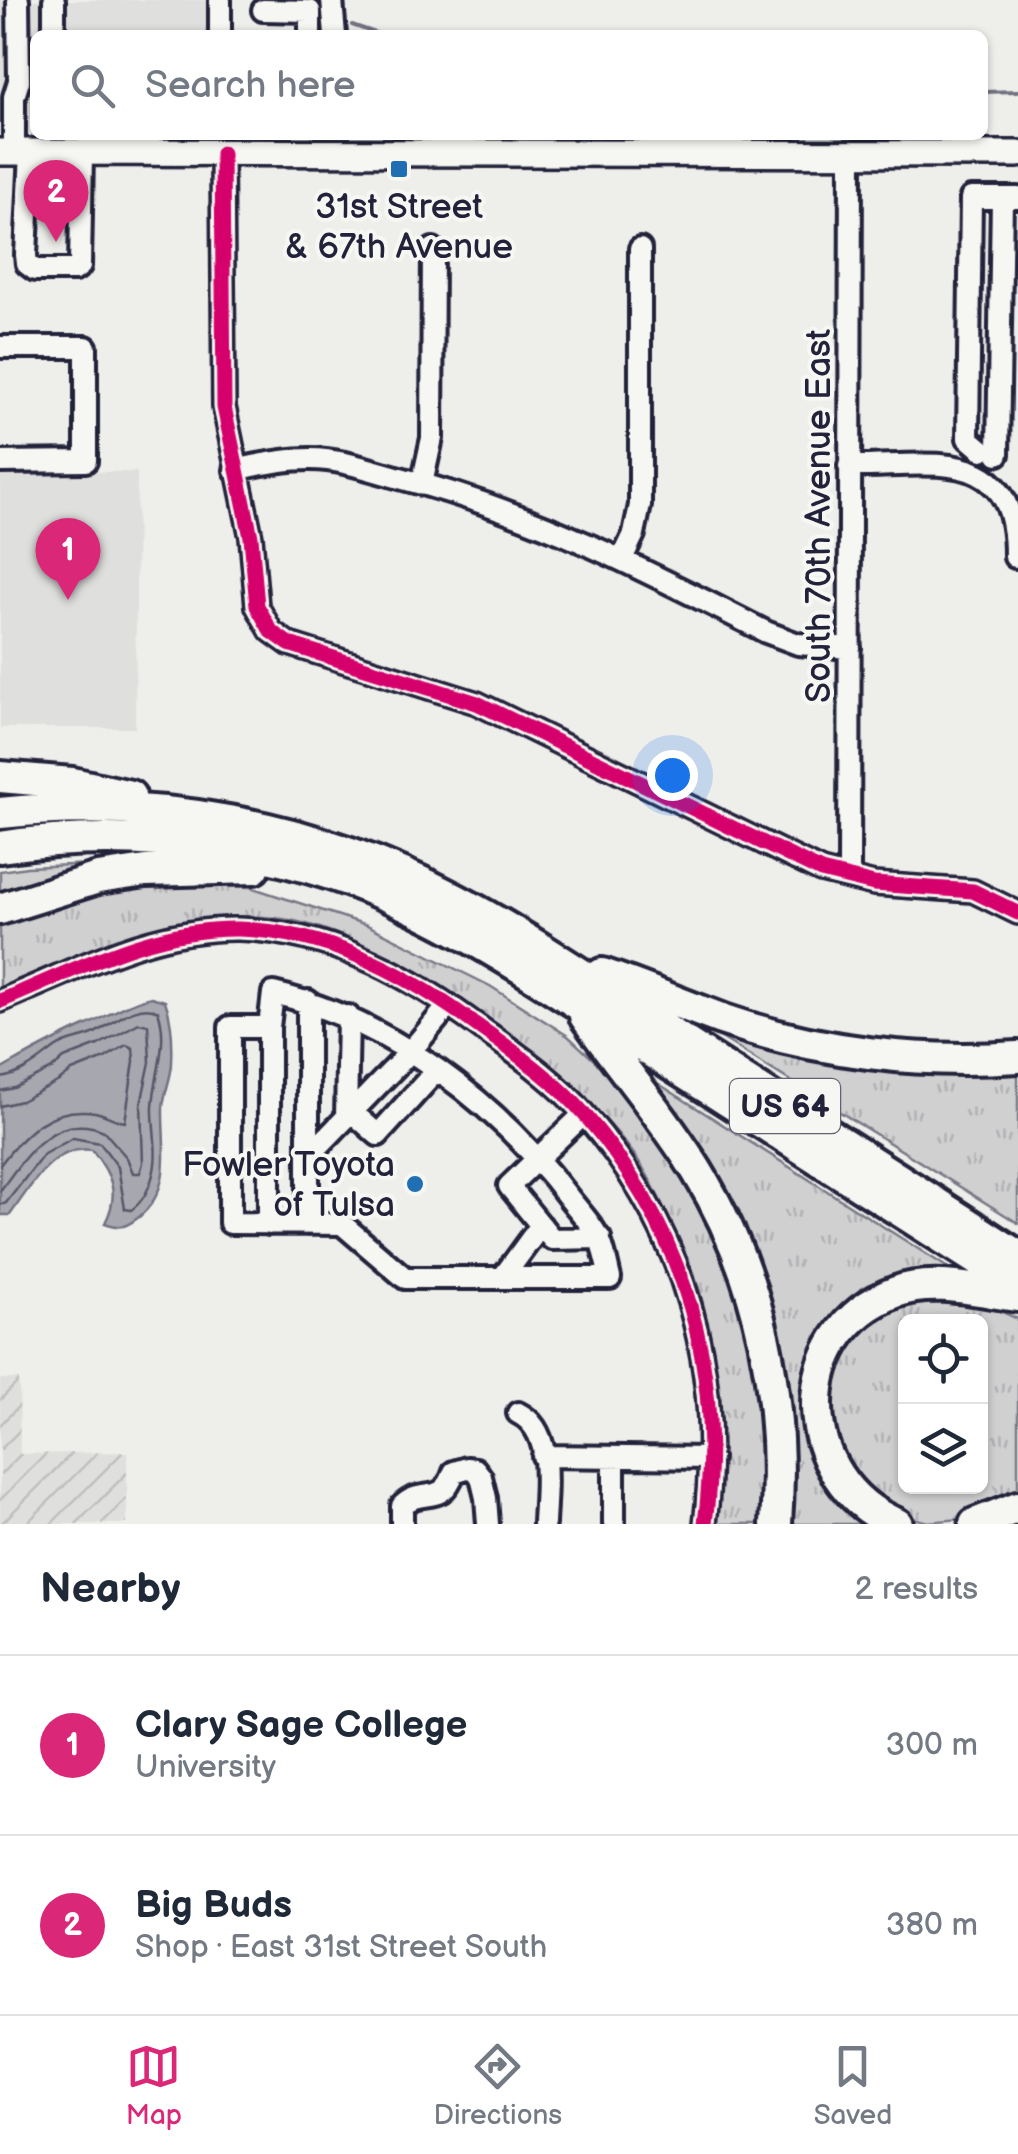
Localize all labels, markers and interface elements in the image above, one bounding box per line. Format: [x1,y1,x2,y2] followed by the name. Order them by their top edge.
[30,30,988,140] search box
[65,58,120,113] icon: search
[145,63,356,108] text: Search here
[388,158,410,180] marker: 31st Street & 67th Avenue
[23,160,88,242] pin: 2
[285,186,513,269] place label: 31st Street & 67th Avenue
[798,329,841,703] street label: South 70th Avenue East
[36,518,100,600] pin: 1
[647,750,698,801] your location
[730,1079,840,1133] road number: US 64
[182,1144,395,1227] place label: Fowler Toyota of Tulsa
[404,1173,426,1195] marker: Fowler Toyota of Tulsa
[898,1314,988,1494] map controls
[898,1314,988,1404] button: locate
[898,1404,988,1494] button: layers
[40,1564,180,1615] text: Nearby
[854,1570,978,1609] text: 2 results
[135,1703,467,1748] text: Clary Sage College
[66,1726,79,1765] text: 1
[886,1726,978,1765] text: 300 m
[135,1748,276,1787] text: University
[135,1883,292,1928] text: Big Buds
[63,1906,82,1945] text: 2
[886,1906,978,1945] text: 380 m
[135,1928,547,1967] text: Shop · East 31st Street South
[126,2039,182,2132] tab: Map
[433,2039,562,2132] tab: Directions
[814,2039,892,2132] tab: Saved

